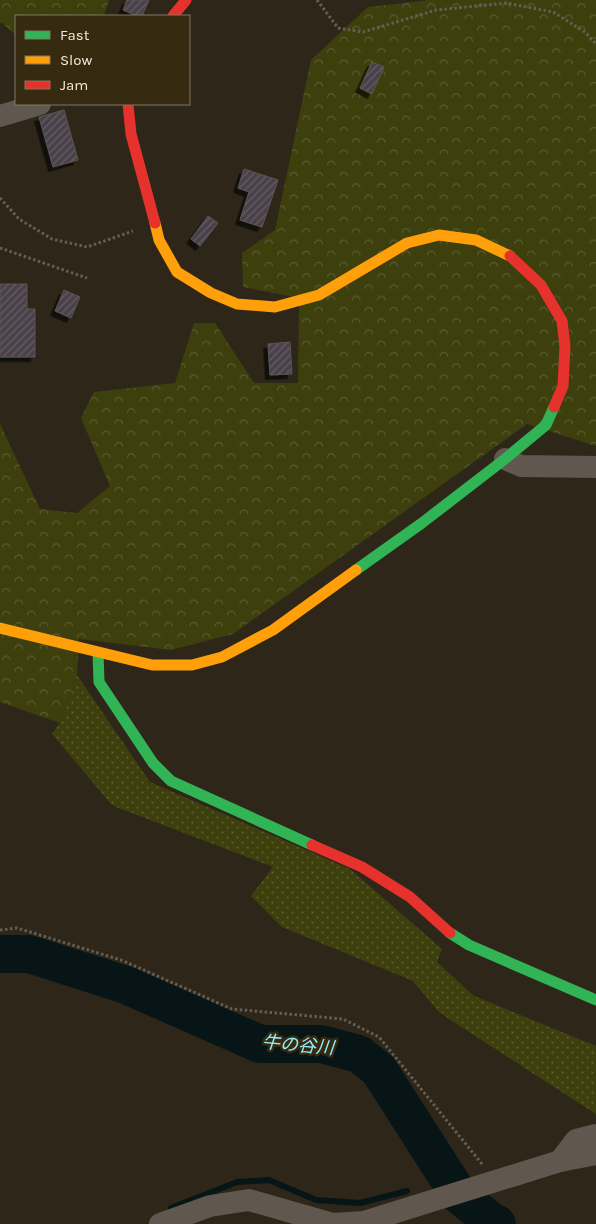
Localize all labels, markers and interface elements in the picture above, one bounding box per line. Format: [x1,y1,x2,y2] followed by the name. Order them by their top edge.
[15,15,190,105] legend
[60,26,90,44] text: Fast
[60,51,92,69] text: Slow
[60,76,88,94] text: Jam
[261,1031,337,1059] water label: 牛の谷川

